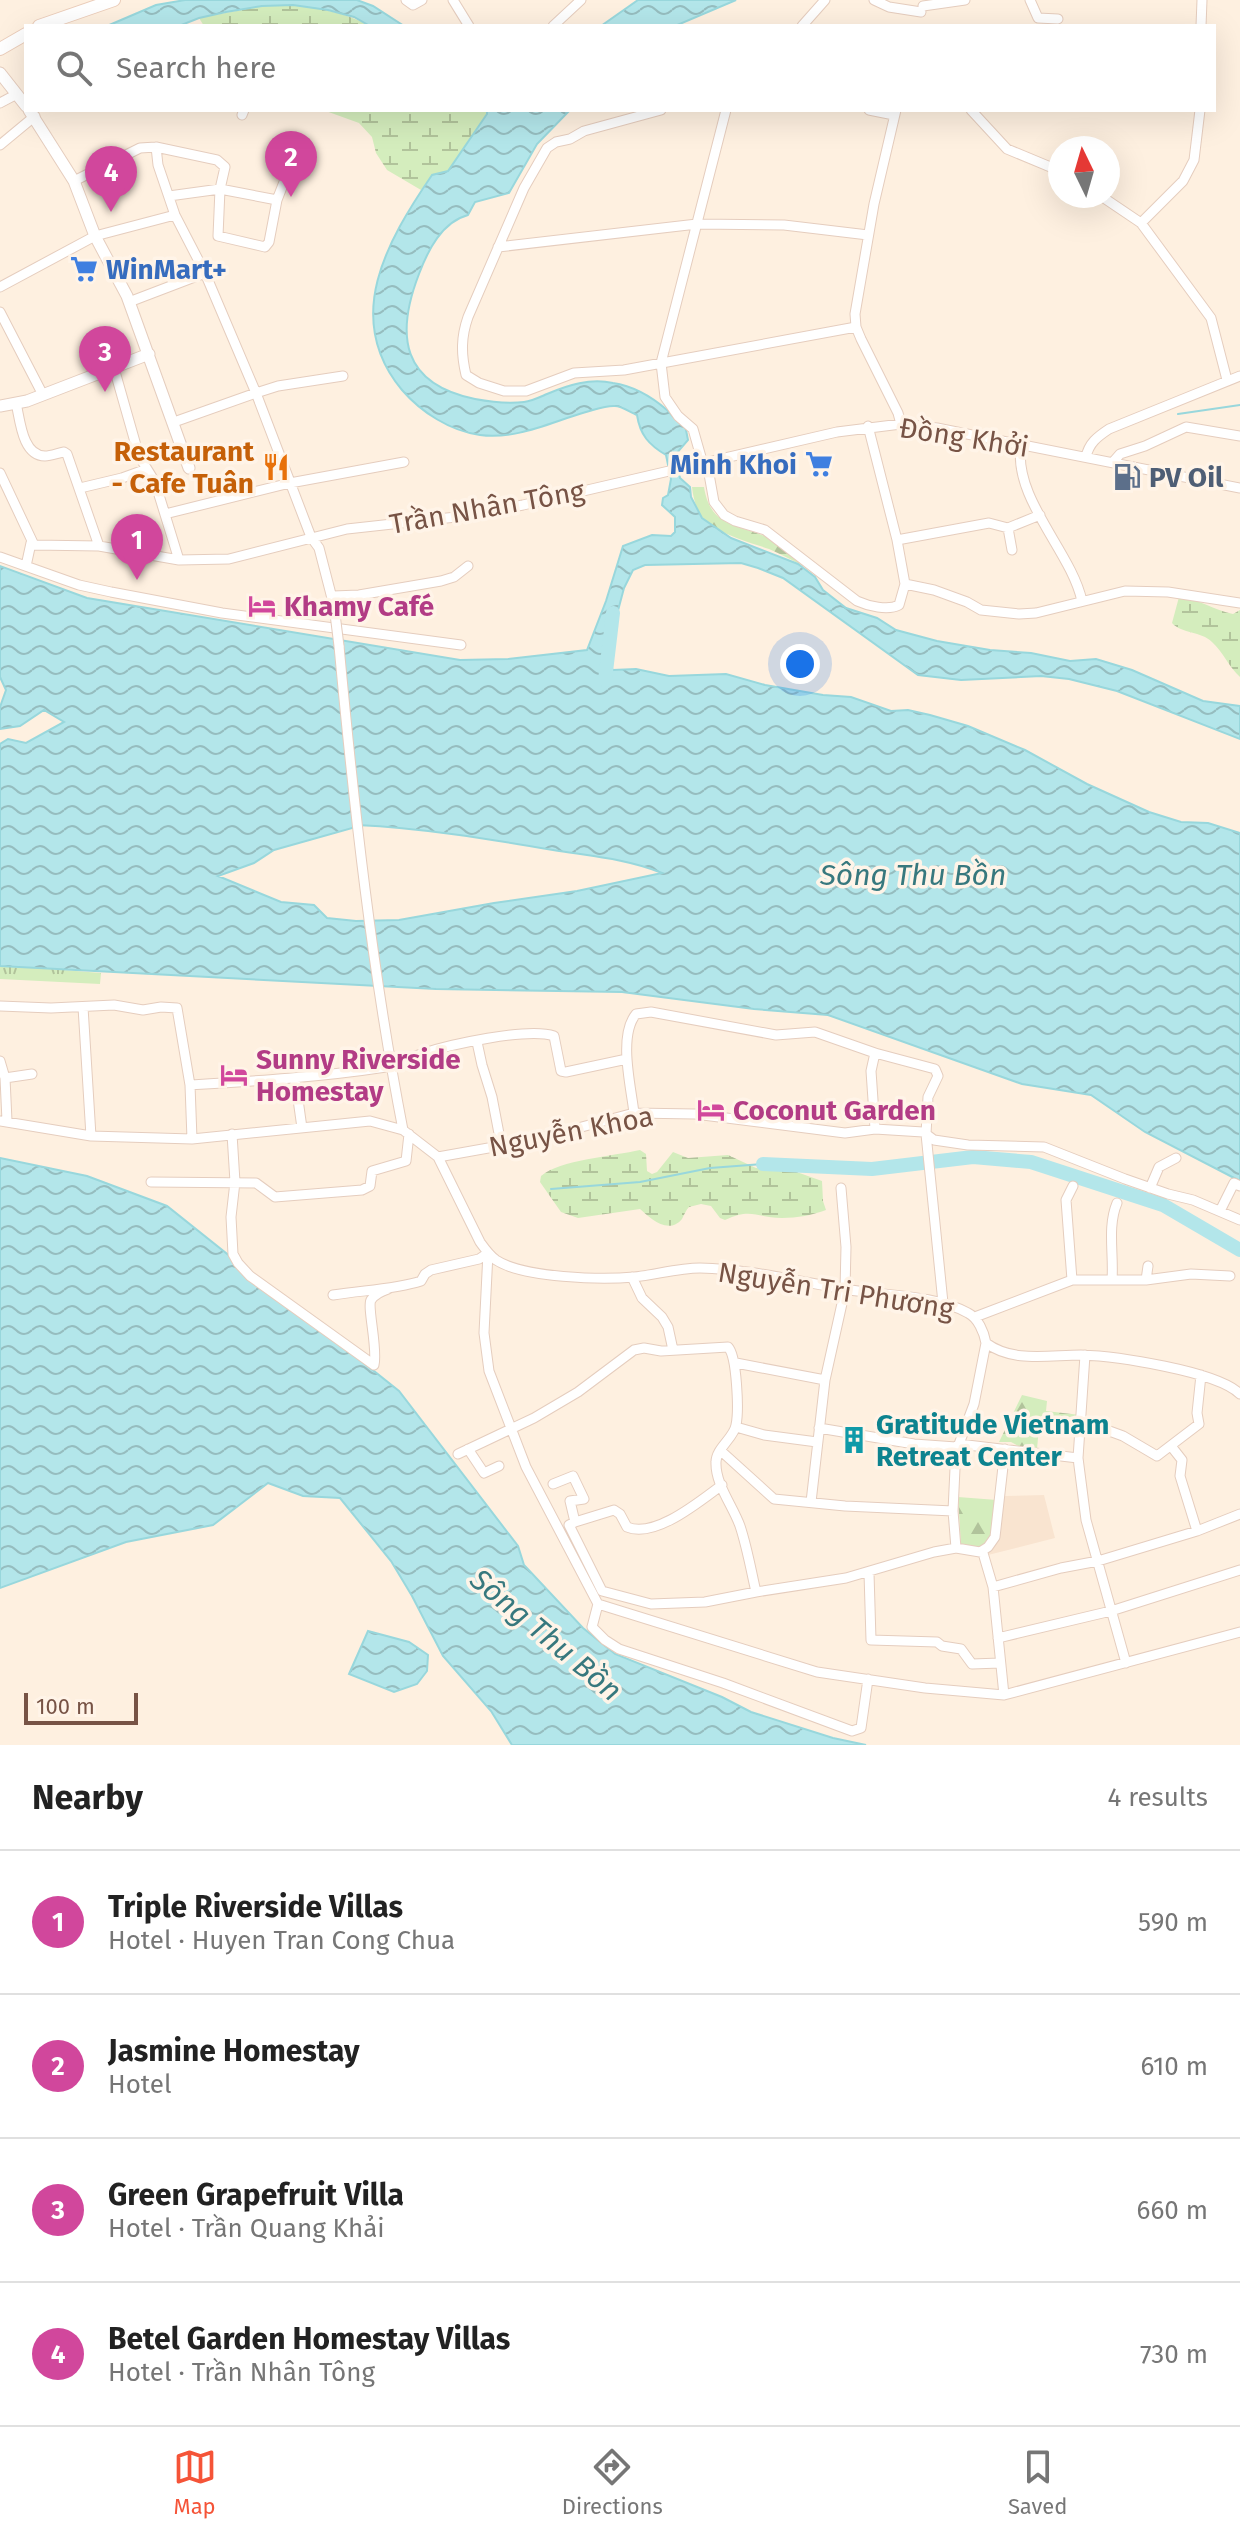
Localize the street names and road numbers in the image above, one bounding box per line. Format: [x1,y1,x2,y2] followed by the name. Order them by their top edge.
[897,411,1031,464] street label: Đồng Khởi
[387,474,588,541] street label: Trần Nhân Tông
[486,1099,656,1164] street label: Nguyễn Khoa
[716,1256,957,1325] street label: Nguyễn Tri Phương

